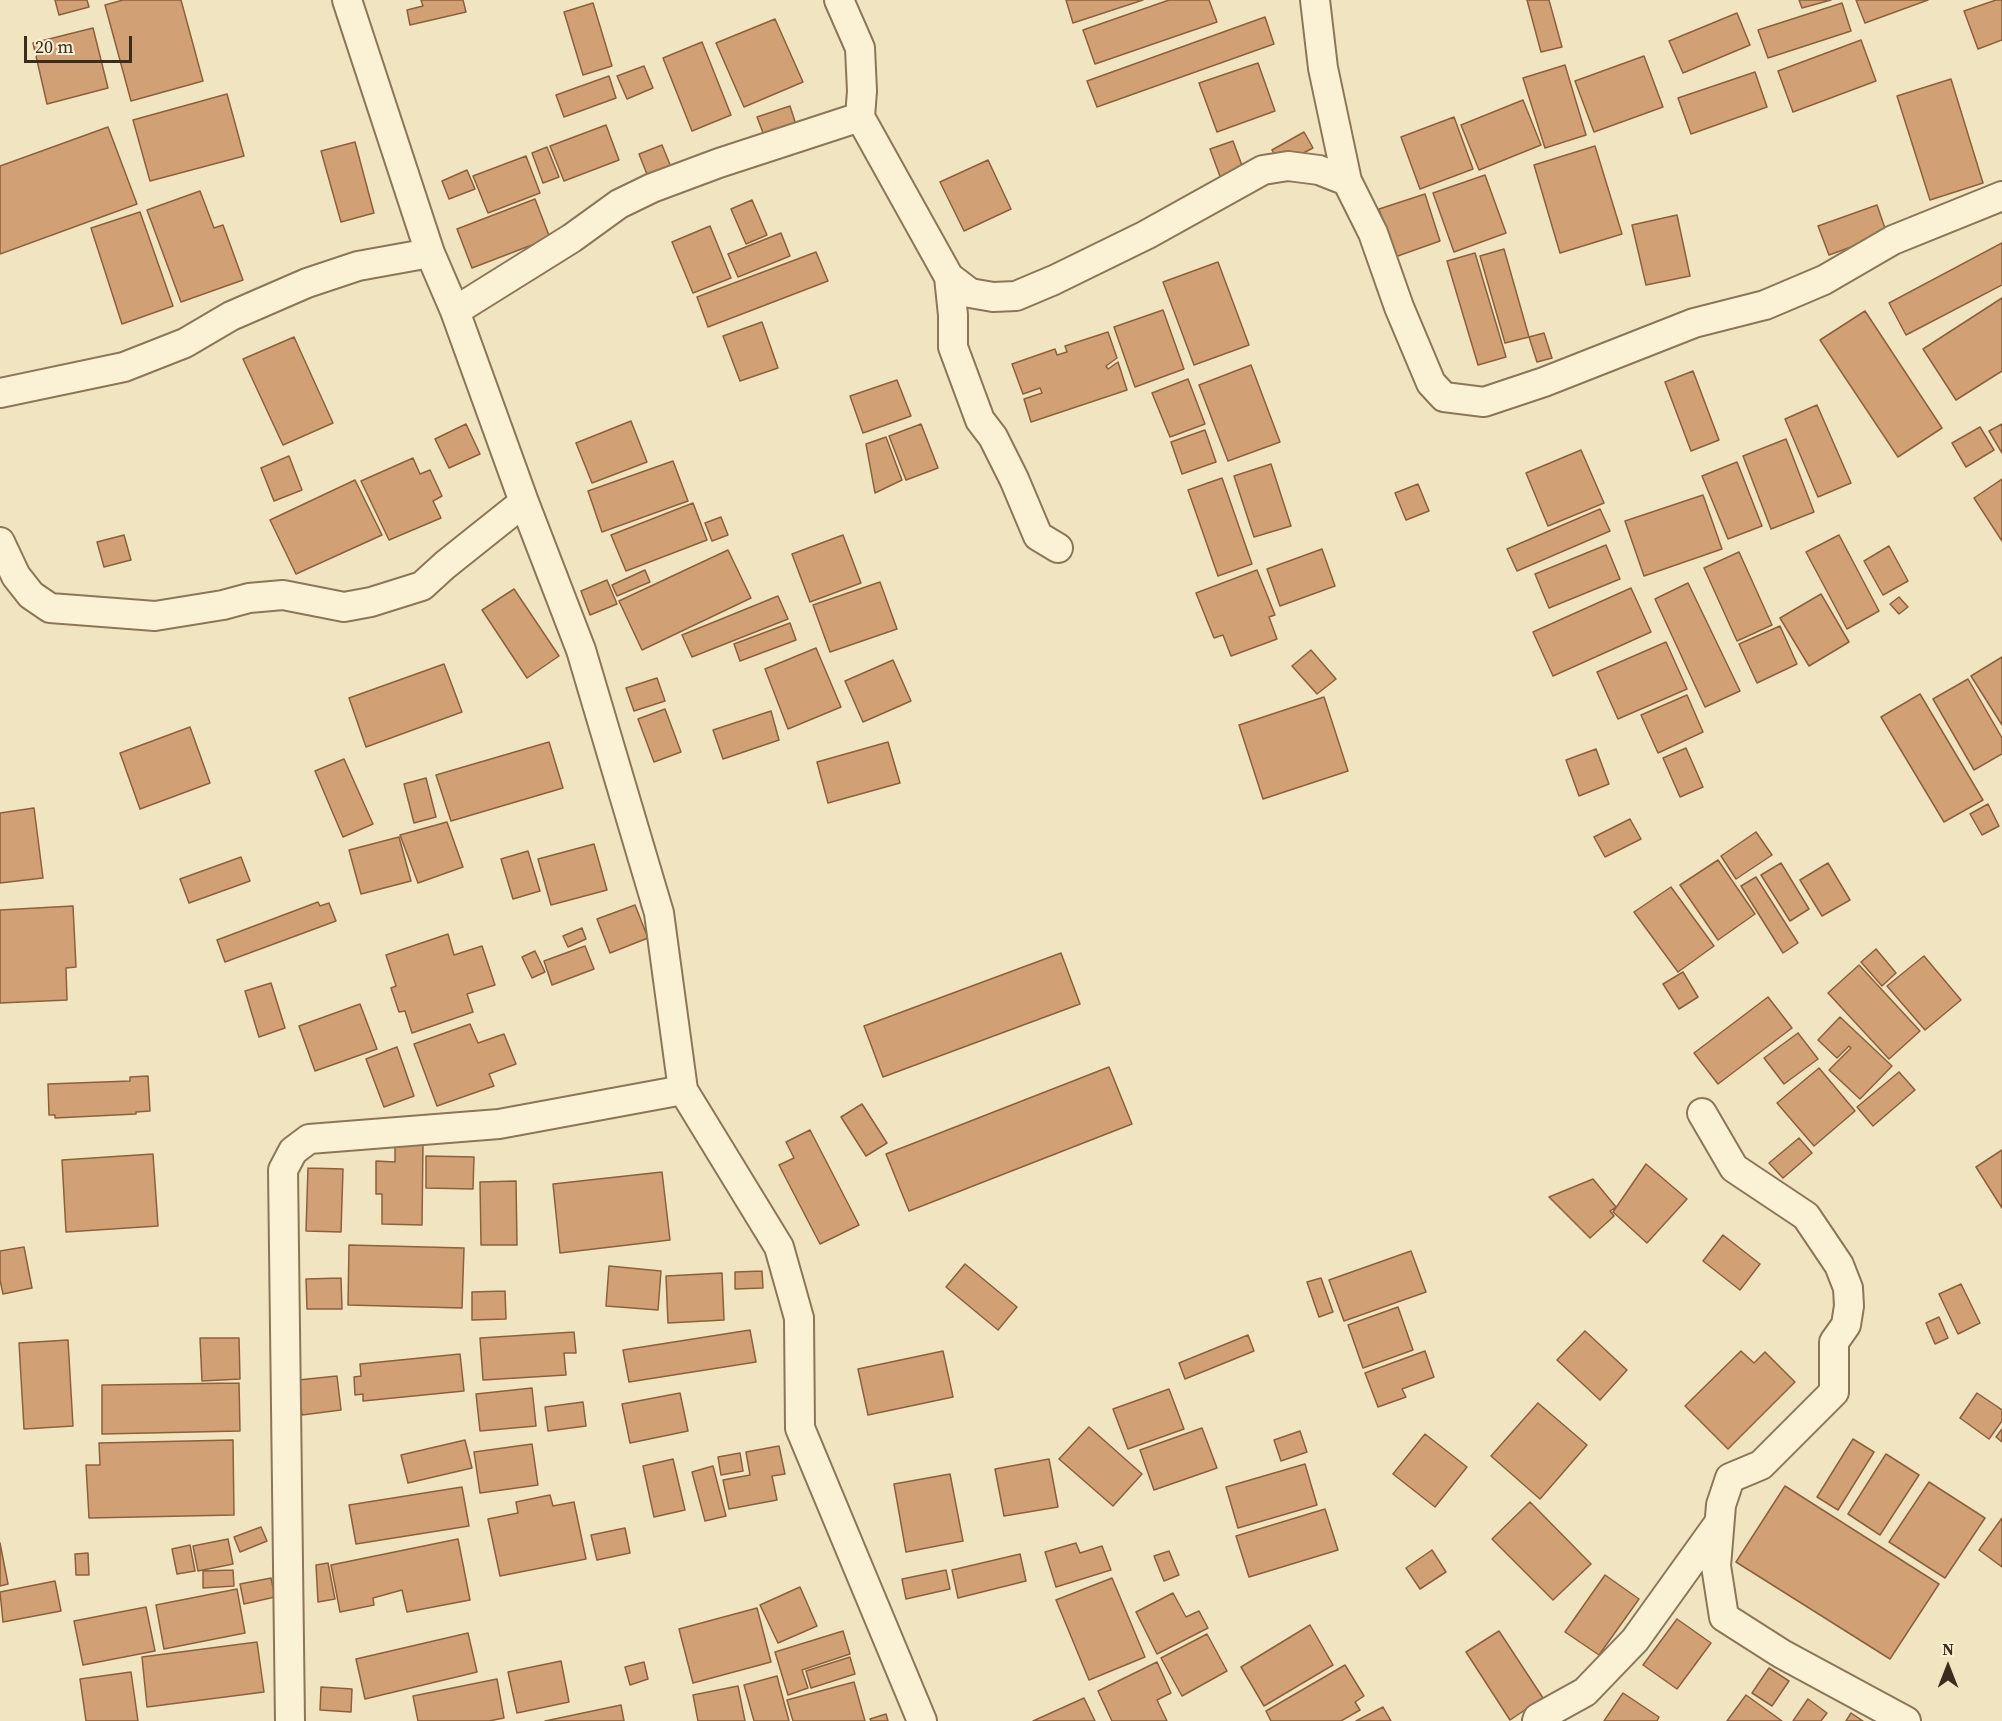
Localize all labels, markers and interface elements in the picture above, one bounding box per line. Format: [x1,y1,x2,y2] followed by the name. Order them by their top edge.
[27,24,135,62] scale bar
[35,34,73,59] text: 20 m
[1918,1637,1978,1697] north arrow
[1942,1638,1954,1660] text: N

